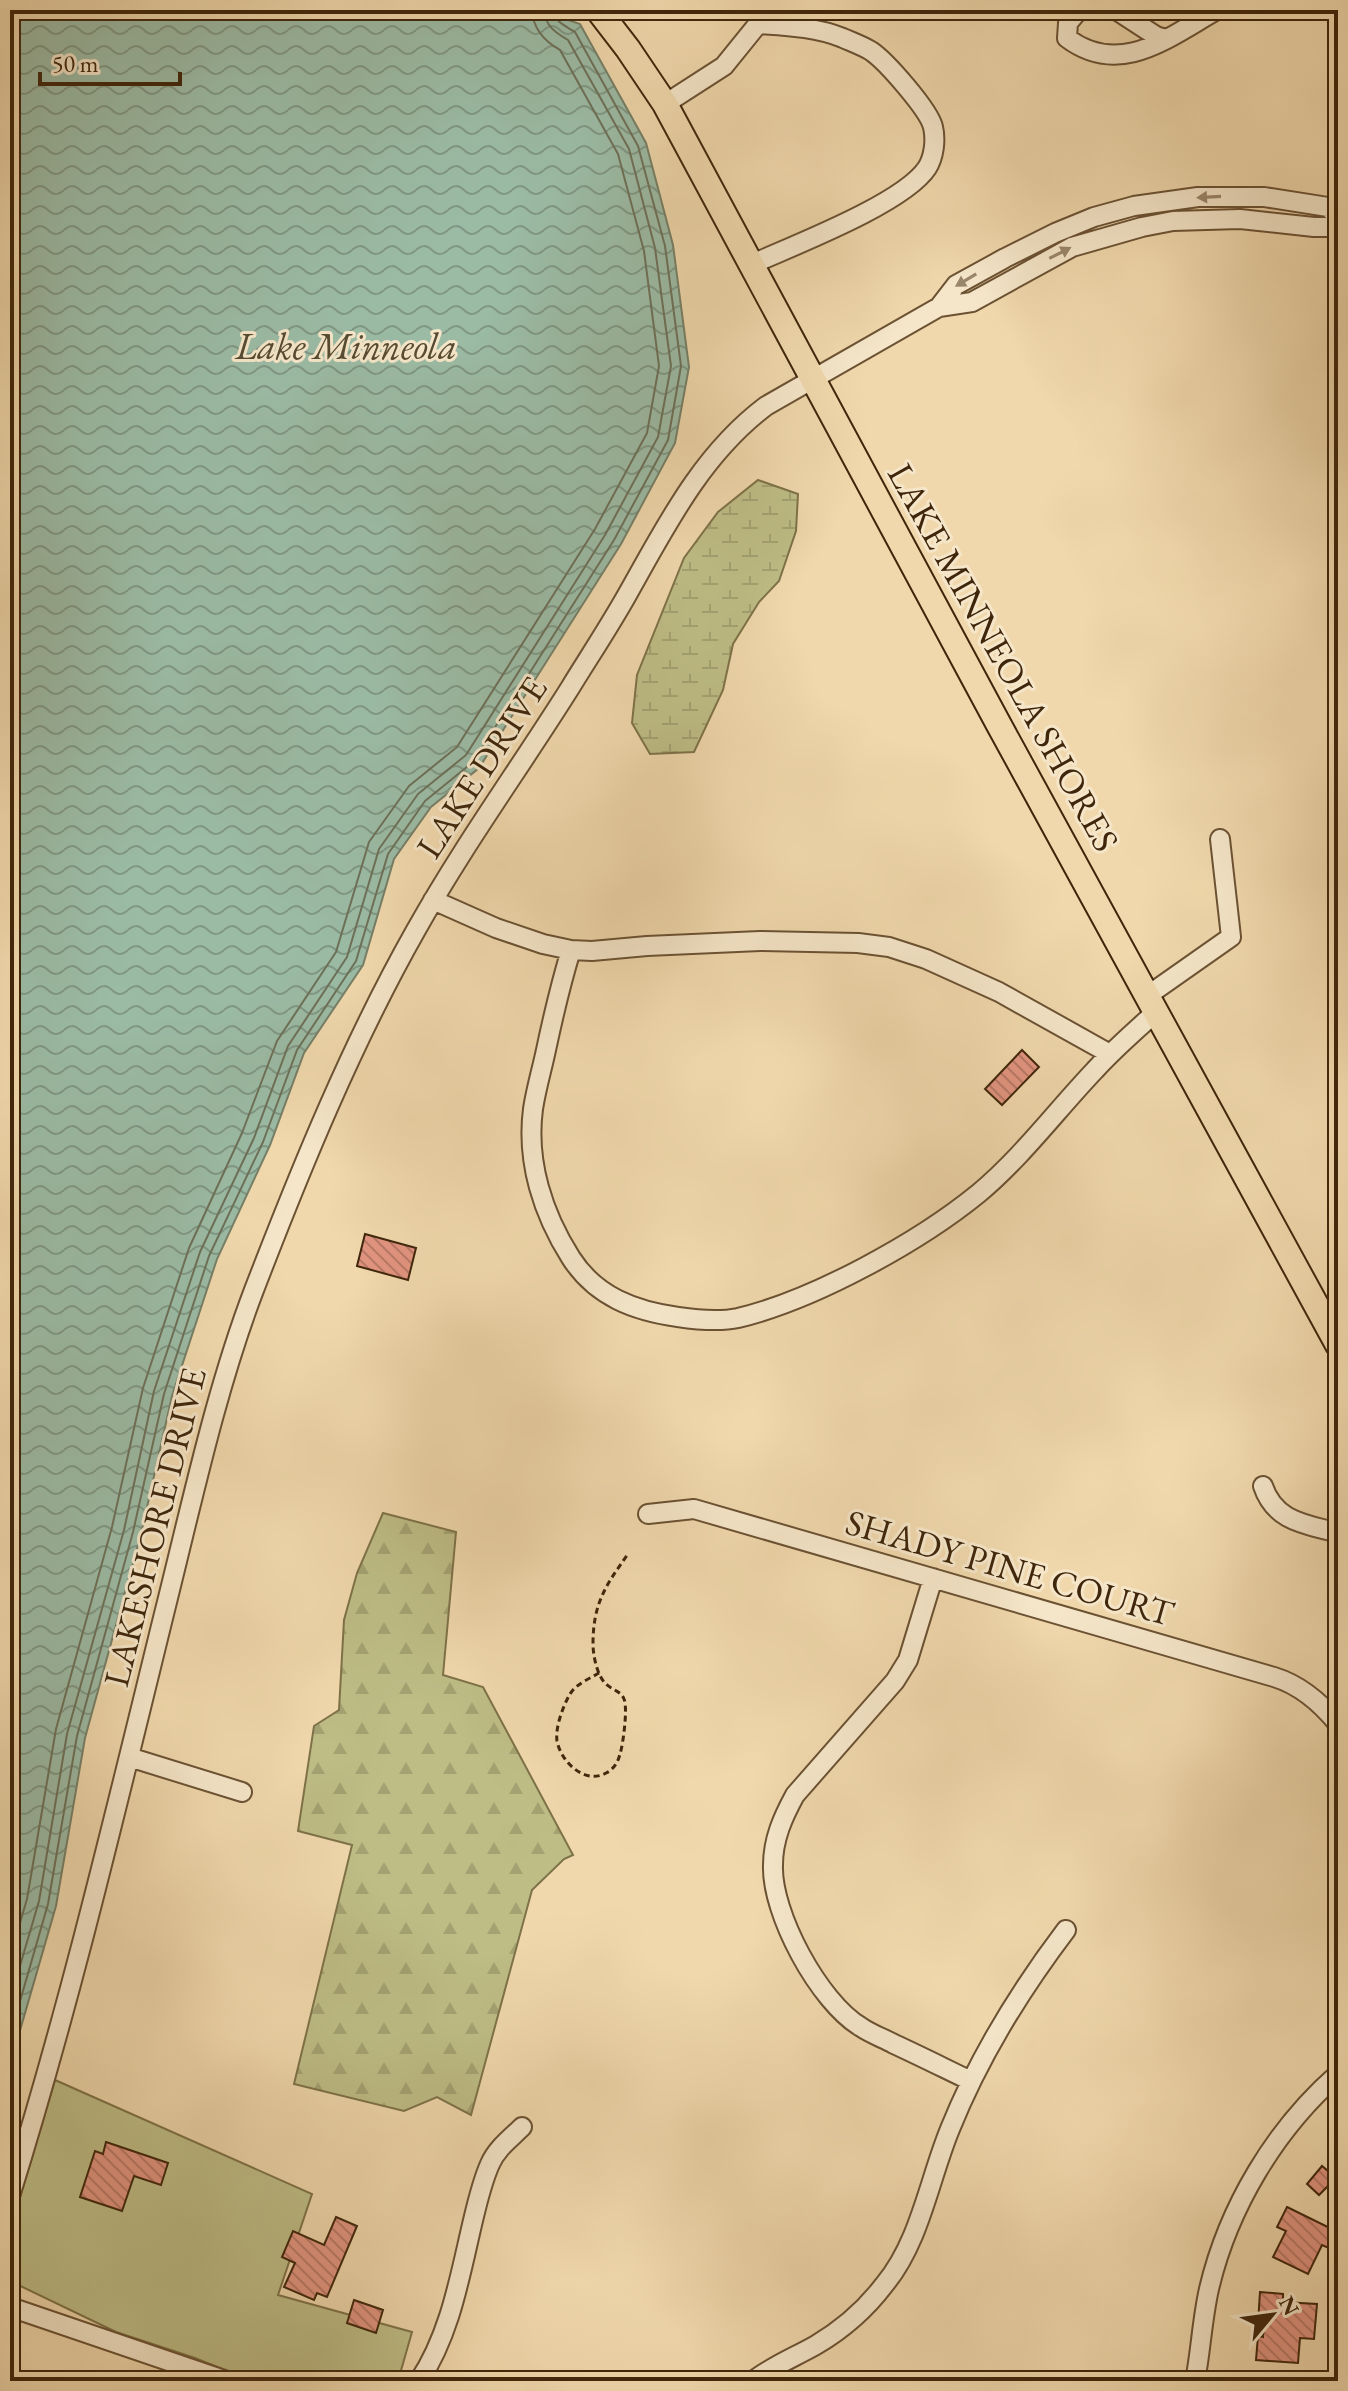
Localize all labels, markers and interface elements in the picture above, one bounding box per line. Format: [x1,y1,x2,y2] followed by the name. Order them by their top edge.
[40,36,180,86] scale bar
[52,48,99,79] text: 50 m
[1196,191,1221,204] one-way arrow
[1049,247,1072,260] one-way arrow
[955,273,977,287] one-way arrow
[234,321,457,370] water label: Lake Minneola
[877,455,1130,860] street label: LAKE MINNEOLA SHORES
[405,667,558,867] street label: LAKE DRIVE
[92,1363,217,1691] street label: LAKESHORE DRIVE
[840,1498,1180,1637] street label: SHADY PINE COURT
[1232,2275,1312,2355] north arrow
[1272,2291,1306,2321] text: N

